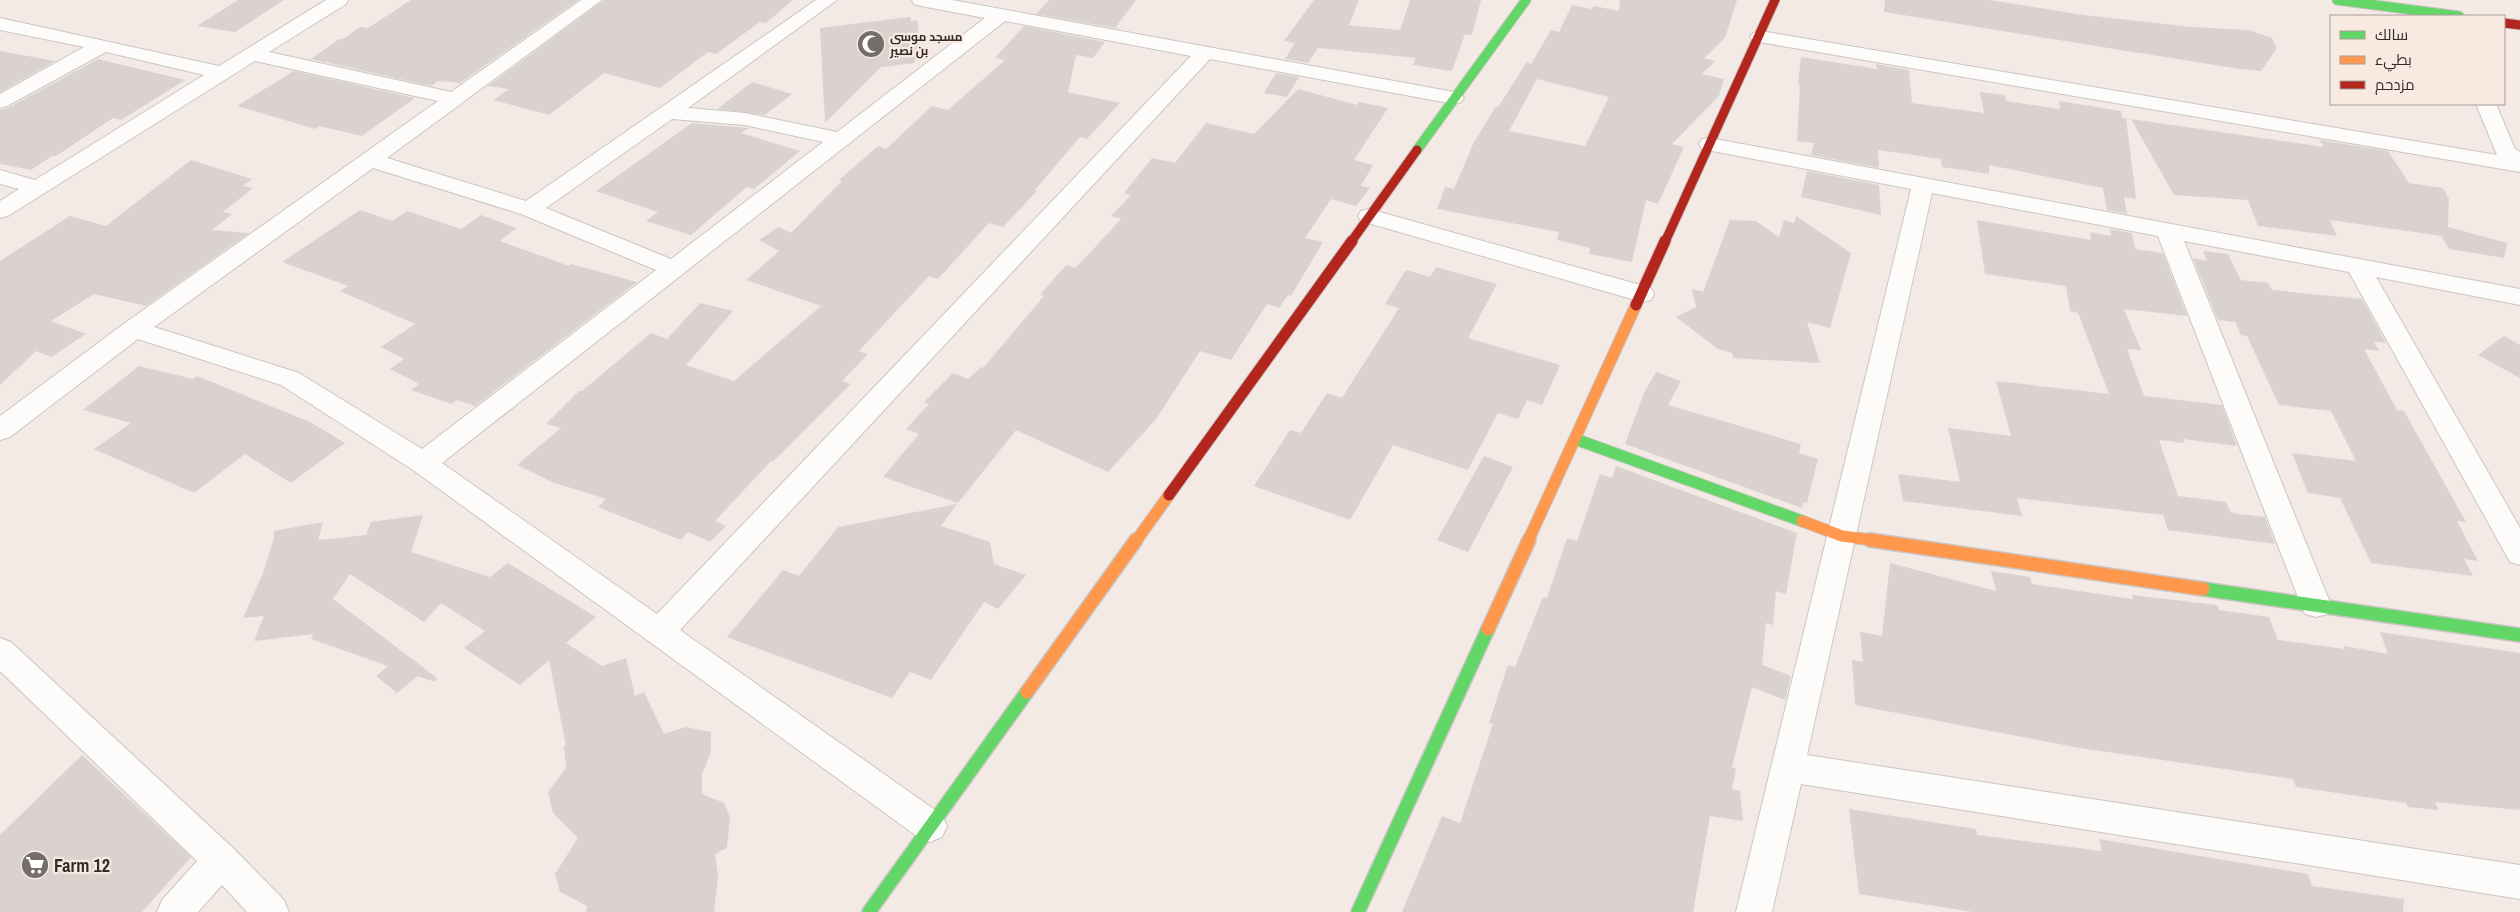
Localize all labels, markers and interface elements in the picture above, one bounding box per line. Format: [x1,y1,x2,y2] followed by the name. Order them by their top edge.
[2330,15,2505,105] legend
[2375,24,2408,45] text: سالك
[856,29,886,59] mosque icon: مسجد موسى بن نصير
[889,29,963,59] place label: مسجد موسى بن نصير
[2375,49,2412,72] text: بطيء
[2375,74,2415,95] text: مزدحم
[20,850,50,880] supermarket icon: Farm 12
[54,853,110,878] place label: Farm 12

